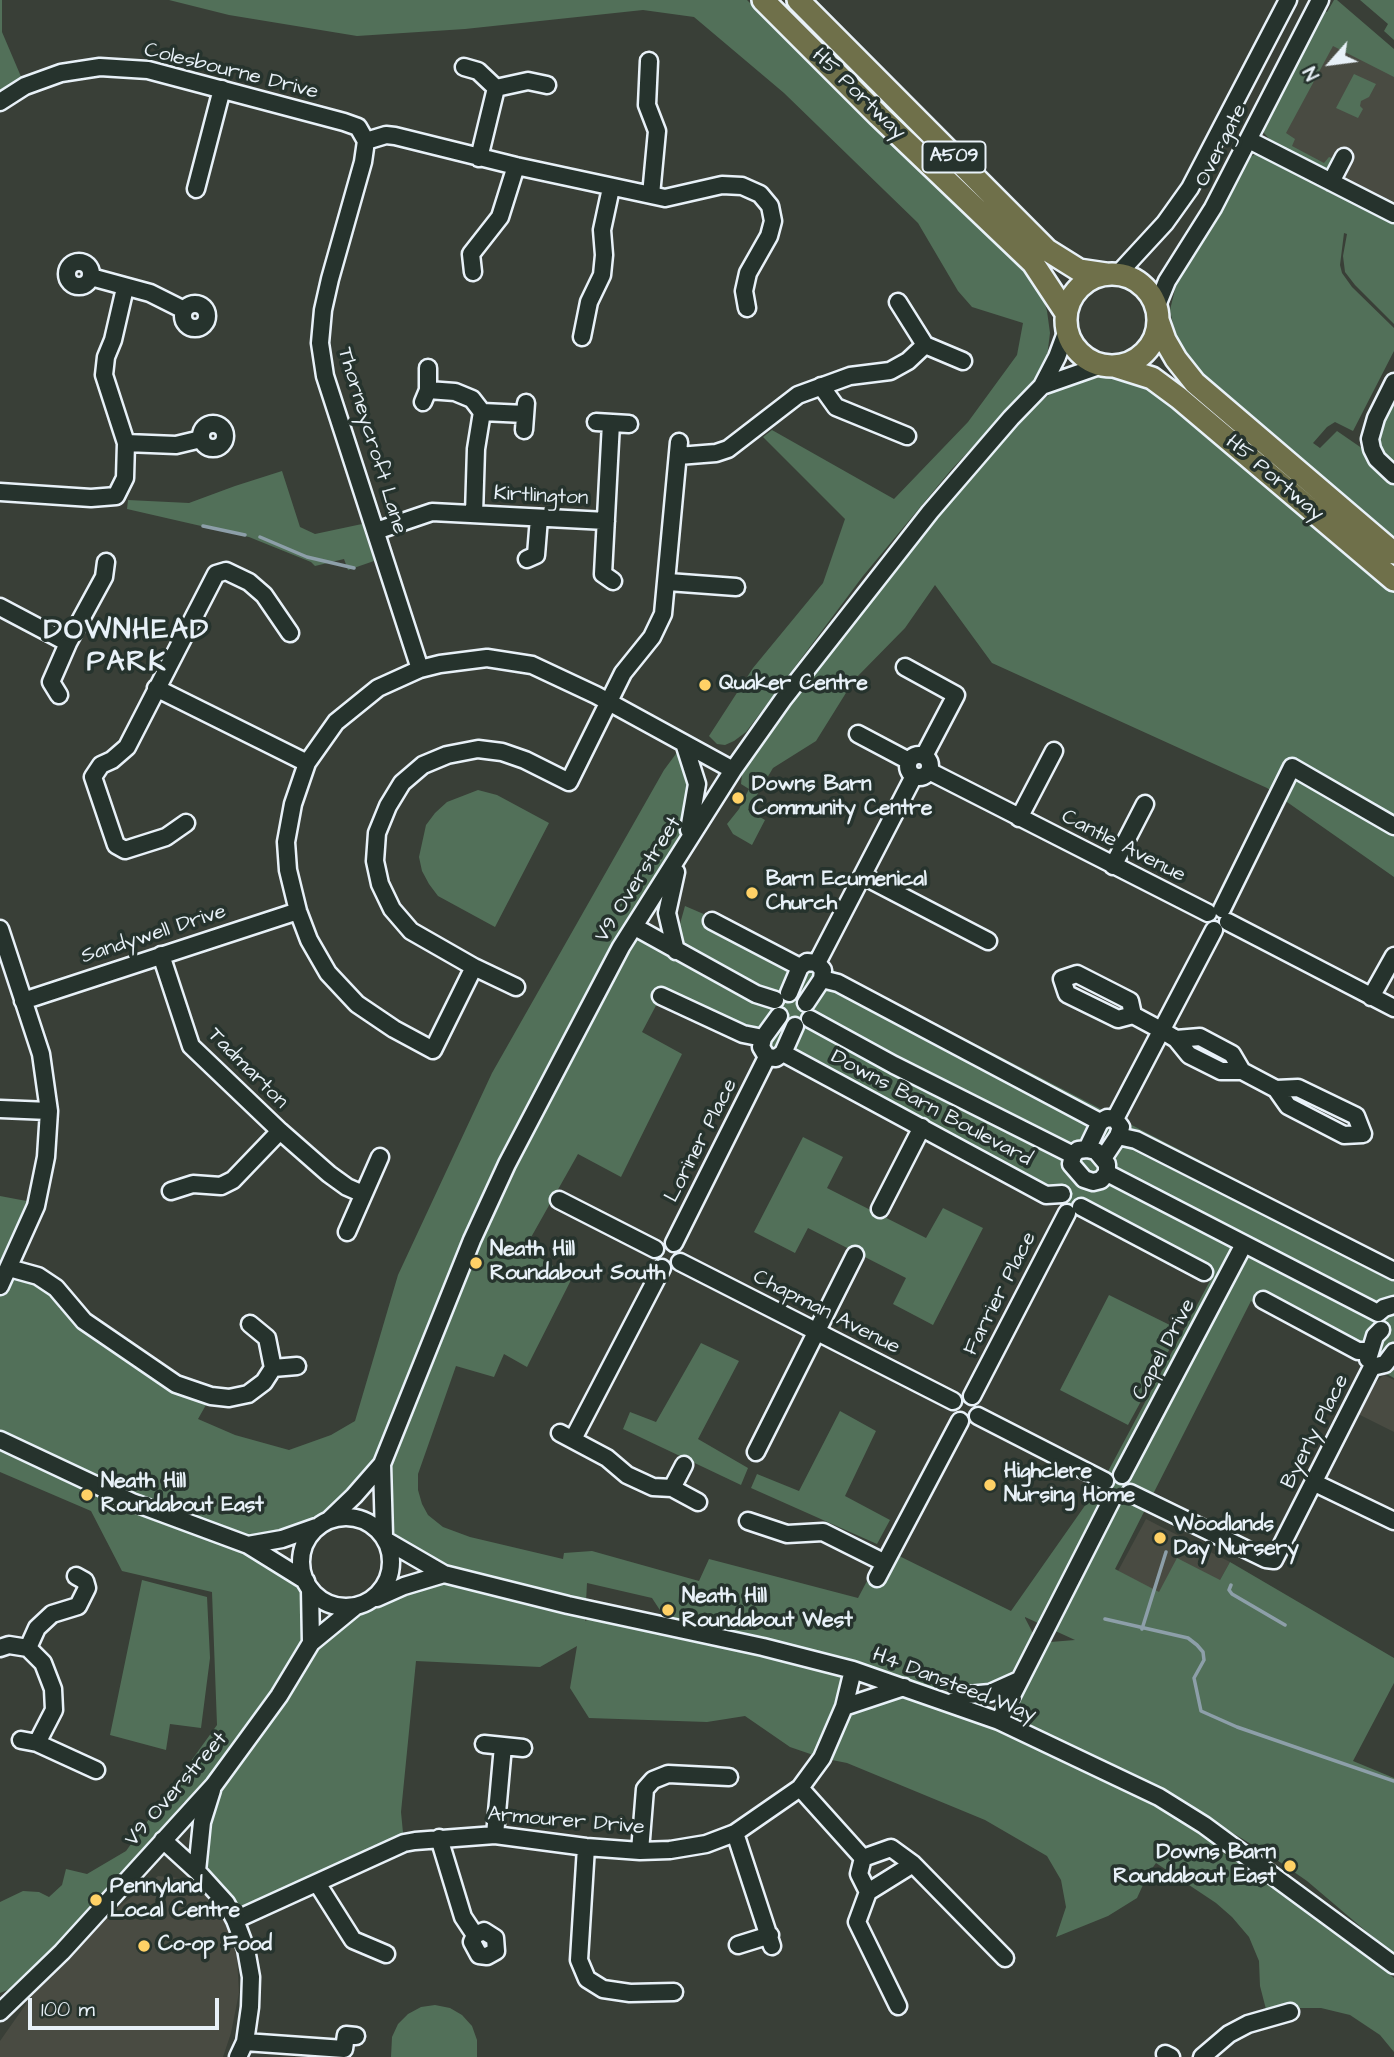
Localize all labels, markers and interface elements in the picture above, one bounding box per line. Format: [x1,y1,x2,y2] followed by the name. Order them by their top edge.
[1296,28,1366,98] north arrow
[141,38,321,106] street label: Colesbourne Drive
[806,44,910,146] street label: H5 Portway
[1297,61,1327,85] text: N
[1191,101,1253,191] street label: Overgate
[922,141,986,172] road number: A509
[331,345,411,537] street label: Thorneycroft Lane
[1220,431,1328,527] street label: H5 Portway
[493,482,589,512] street label: Kirtlington
[45,615,209,681] district label: DOWNHEAD PARK
[719,672,868,698] place label: Quaker Centre
[697,677,713,693] marker: Quaker Centre
[752,773,932,823] place label: Downs Barn Community Centre
[730,790,746,806] marker: Downs Barn Community Centre
[1057,805,1189,889] street label: Cantle Avenue
[590,813,688,947] street label: V9 Overstreet
[766,868,927,918] place label: Barn Ecumenical Church
[744,885,760,901] marker: Barn Ecumenical Church
[78,900,230,970] street label: Sandywell Drive
[201,1023,293,1115] street label: Tadmarton
[826,1045,1036,1173] street label: Downs Barn Boulevard
[660,1075,744,1207] street label: Loriner Place
[959,1228,1043,1360] street label: Farrier Place
[490,1238,665,1288] place label: Neath Hill Roundabout South
[468,1255,484,1271] marker: Neath Hill Roundabout South
[748,1265,904,1361] street label: Chapman Avenue
[1128,1295,1202,1405] street label: Capel Drive
[1276,1371,1356,1493] street label: Byerly Place
[1004,1460,1135,1510] place label: Highclere Nursing Home
[101,1470,264,1520] place label: Neath Hill Roundabout East
[982,1477,998,1493] marker: Highclere Nursing Home
[79,1487,95,1503] marker: Neath Hill Roundabout East
[1174,1513,1299,1563] place label: Woodlands Day Nursery
[1152,1530,1168,1546] marker: Woodlands Day Nursery
[682,1585,853,1635] place label: Neath Hill Roundabout West
[660,1602,676,1618] marker: Neath Hill Roundabout West
[869,1643,1039,1729] street label: H4 Dansteed Way
[120,1728,234,1852] street label: V9 Overstreet
[486,1803,646,1841] street label: Armourer Drive
[1113,1841,1276,1891] place label: Downs Barn Roundabout East
[1282,1858,1298,1874] marker: Downs Barn Roundabout East
[110,1875,240,1925] place label: Pennyland Local Centre
[88,1892,104,1908] marker: Pennyland Local Centre
[158,1933,272,1959] place label: Co-op Food
[136,1938,152,1954] marker: Co-op Food
[32,1983,222,2027] scale bar
[41,1995,95,2024] text: 100 m

